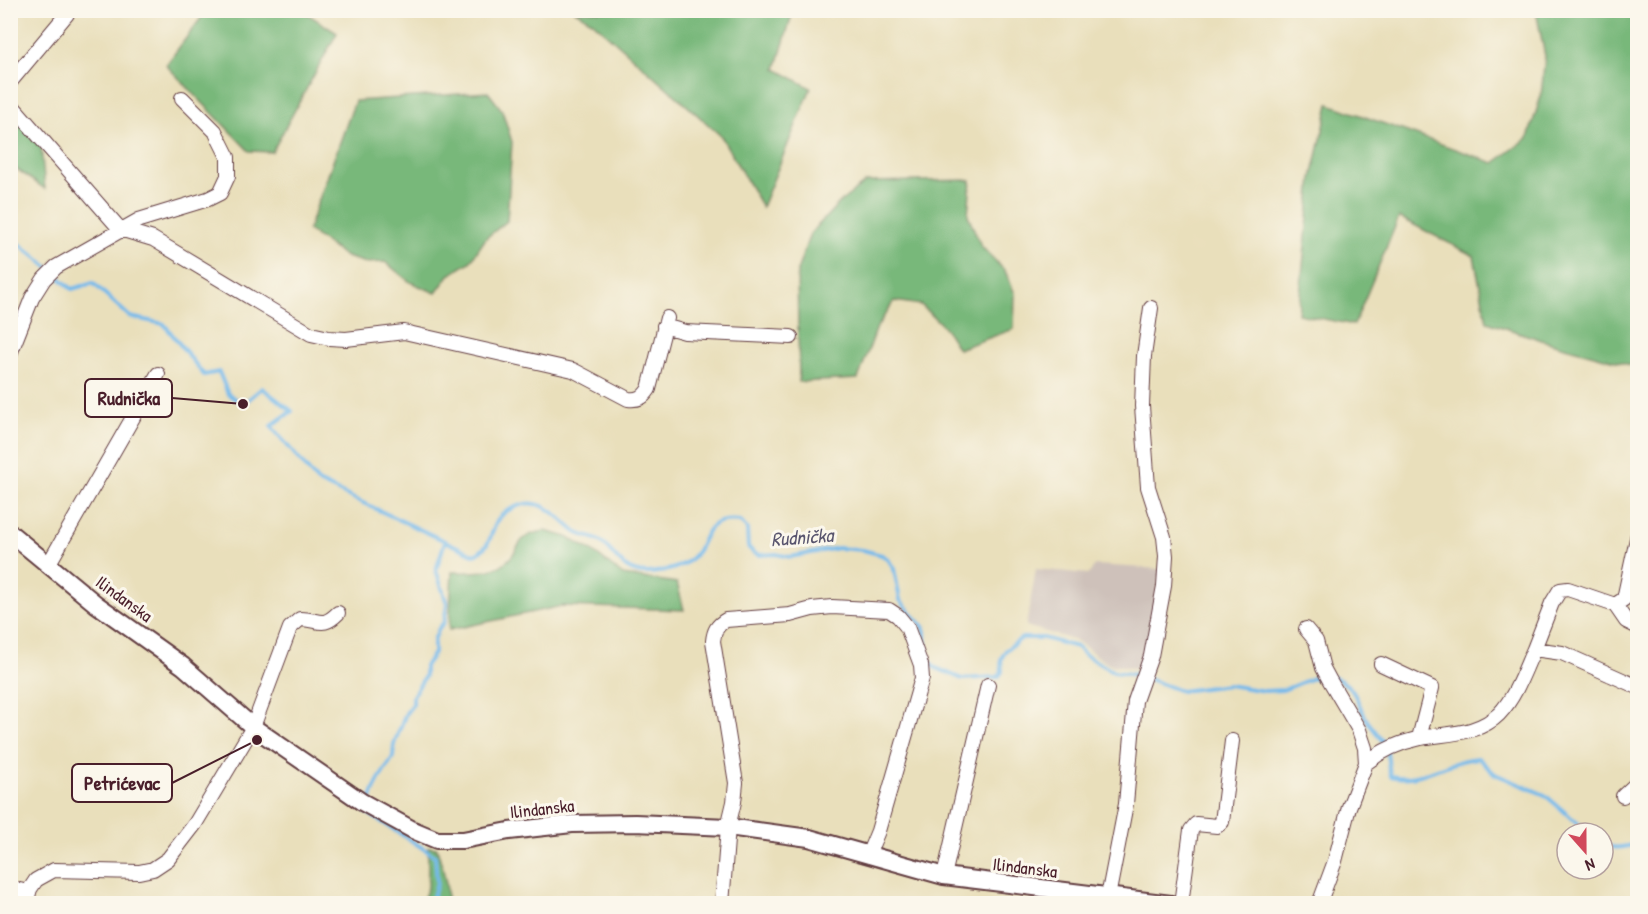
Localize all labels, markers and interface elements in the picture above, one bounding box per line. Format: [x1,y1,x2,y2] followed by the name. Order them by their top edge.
[85,379,172,417] callout: Rudnička
[98,384,160,411] text: Rudnička
[770,521,836,552] water label: Rudnička
[91,569,158,628] street label: Ilindanska
[72,764,172,802] callout: Petrićevac
[84,769,161,796] text: Petrićevac
[508,793,576,824] street label: Ilindanska
[1555,821,1615,881] north arrow
[991,851,1059,884] street label: Ilindanska
[1582,853,1598,877] text: N

